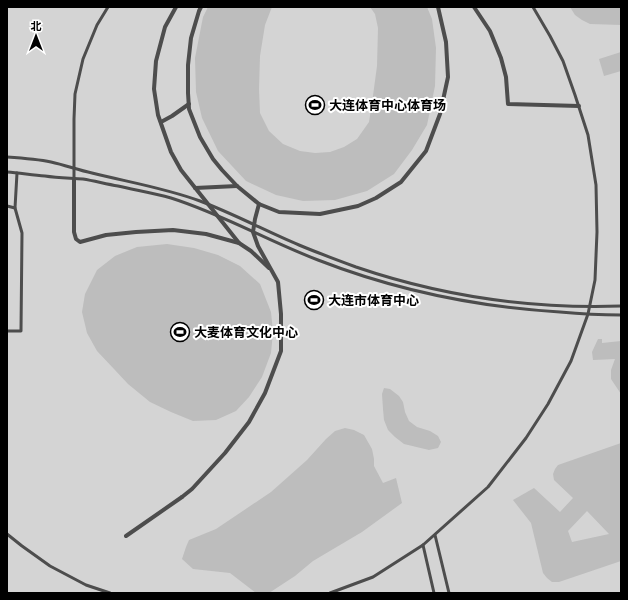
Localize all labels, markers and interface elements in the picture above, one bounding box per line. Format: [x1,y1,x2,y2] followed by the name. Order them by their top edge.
[16,16,56,56] north arrow
[31,20,42,32] text: 北
[304,94,326,116] sports icon: 大连体育中心体育场
[329,98,446,113] place label: 大连体育中心体育场
[303,289,325,311] sports icon: 大连市体育中心
[328,293,419,308] place label: 大连市体育中心
[169,321,191,343] sports icon: 大麦体育文化中心
[194,325,298,340] place label: 大麦体育文化中心

